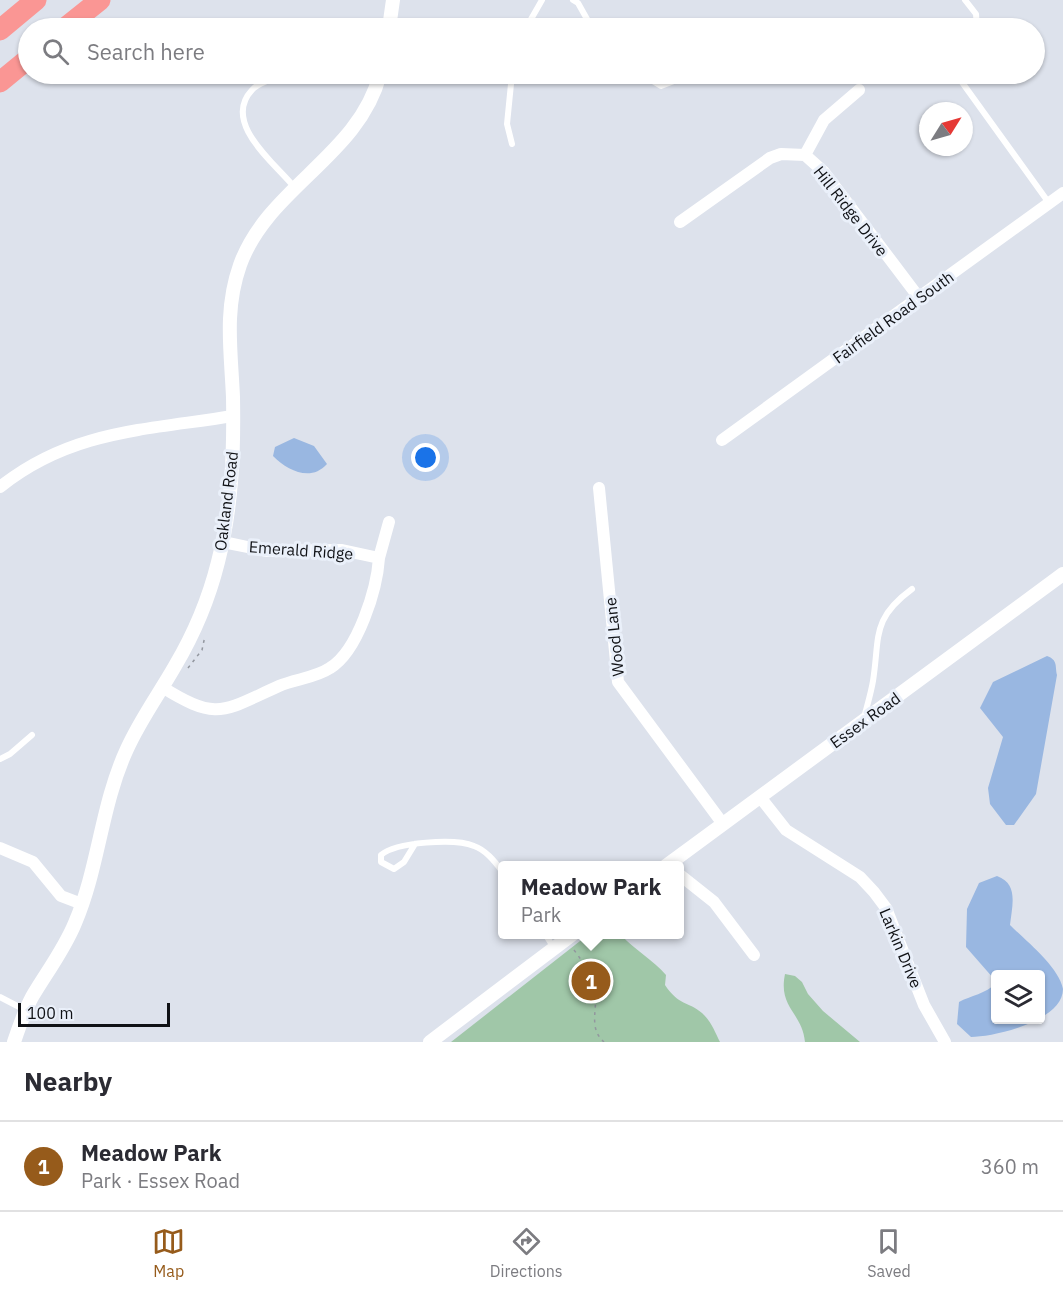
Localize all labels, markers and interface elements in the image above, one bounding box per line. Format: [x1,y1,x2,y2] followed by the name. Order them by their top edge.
[18,18,1045,84] search box
[39,35,72,68] icon: search
[87,37,205,66] text: Search here
[919,102,973,156] north arrow
[809,162,893,260] street label: Hill Ridge Drive
[829,266,957,368] street label: Fairfield Road South
[411,443,440,472] your location
[210,450,242,552] street label: Oakland Road
[248,536,354,564] street label: Emerald Ridge
[600,596,628,678] street label: Wood Lane
[826,688,904,752] street label: Essex Road
[498,861,684,939] popup
[521,872,661,901] text: Meadow Park
[521,901,561,928] text: Park
[875,905,927,991] street label: Larkin Drive
[572,958,610,1004] pin: 1
[991,970,1045,1024] map controls
[991,970,1045,1024] button: layers
[18,1000,170,1028] scale bar
[27,1003,74,1023] text: 100 m
[24,1064,112,1098] text: Nearby
[81,1138,221,1167] text: Meadow Park
[38,1153,50,1180] text: 1
[981,1153,1039,1180] text: 360 m
[81,1167,240,1194] text: Park · Essex Road
[152,1225,185,1281] tab: Map
[490,1225,563,1281] tab: Directions
[867,1225,911,1281] tab: Saved

